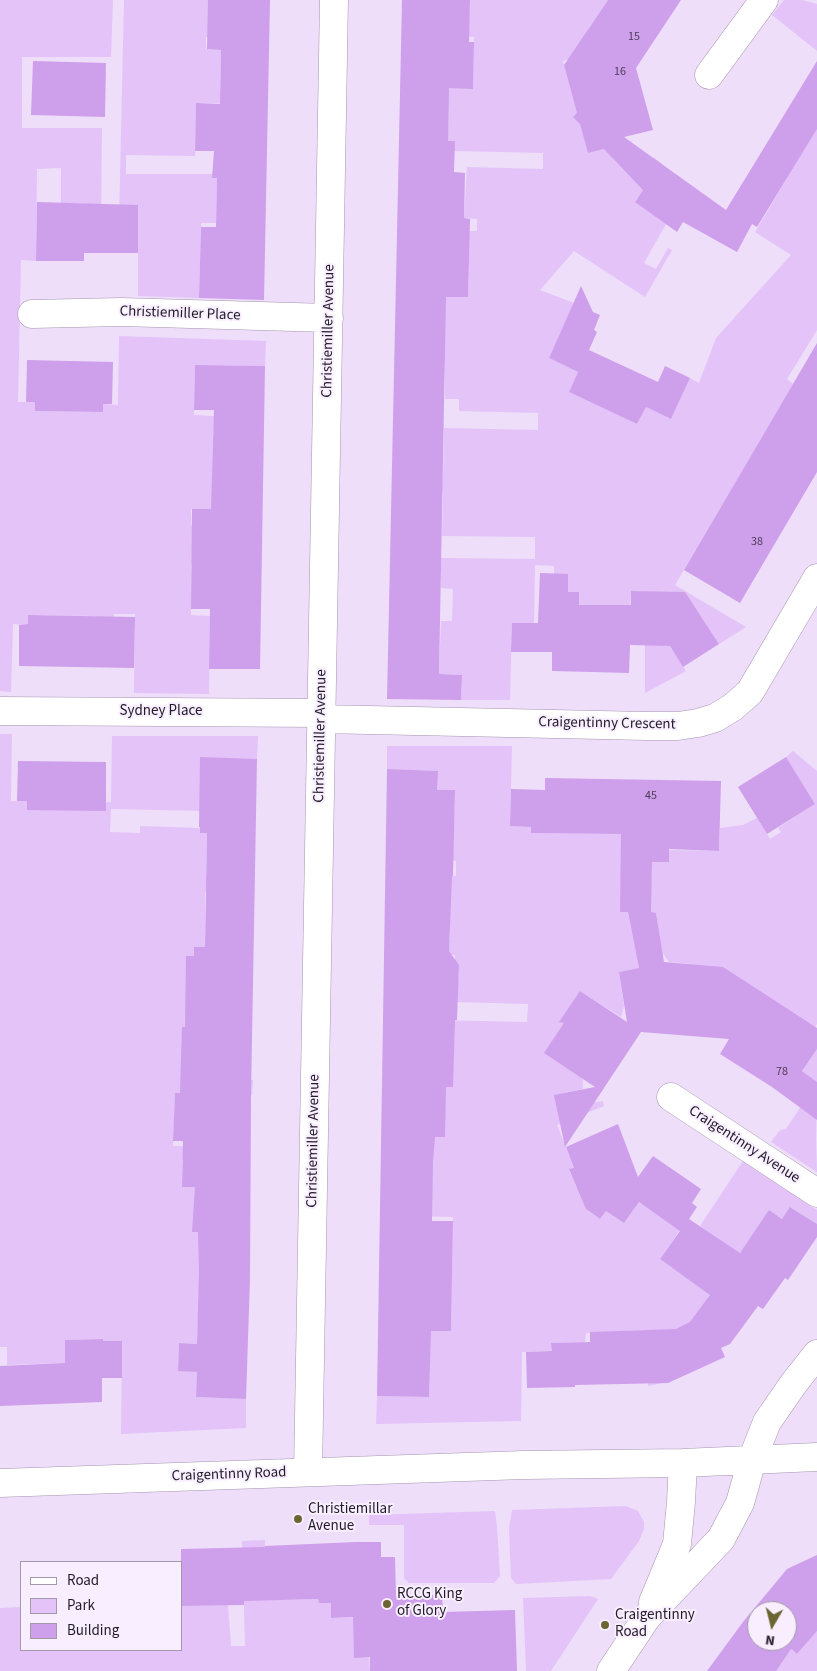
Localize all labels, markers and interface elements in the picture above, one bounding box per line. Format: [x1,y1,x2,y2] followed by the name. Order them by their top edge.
[628,30,640,44] house number: 15
[614,65,626,79] house number: 16
[319,264,339,398] street label: Christiemiller Avenue
[119,303,241,325] street label: Christiemiller Place
[751,535,763,549] house number: 38
[311,669,331,803] street label: Christiemiller Avenue
[120,703,202,721] street label: Sydney Place
[538,714,676,734] street label: Craigentinny Crescent
[645,789,657,803] house number: 45
[776,1065,788,1079] house number: 78
[304,1074,324,1208] street label: Christiemiller Avenue
[685,1102,803,1188] street label: Craigentinny Avenue
[171,1464,287,1486] street label: Craigentinny Road
[308,1501,392,1536] place label: Christiemillar Avenue
[292,1513,304,1525] marker: Christiemillar Avenue
[20,1561,182,1651] legend
[67,1570,99,1591] text: Road
[397,1586,462,1621] place label: RCCG King of Glory
[67,1595,95,1616] text: Park
[381,1598,393,1610] marker: RCCG King of Glory
[747,1601,797,1651] north arrow
[615,1607,695,1642] place label: Craigentinny Road
[599,1619,611,1631] marker: Craigentinny Road
[67,1620,119,1641] text: Building
[764,1629,776,1650] text: N

